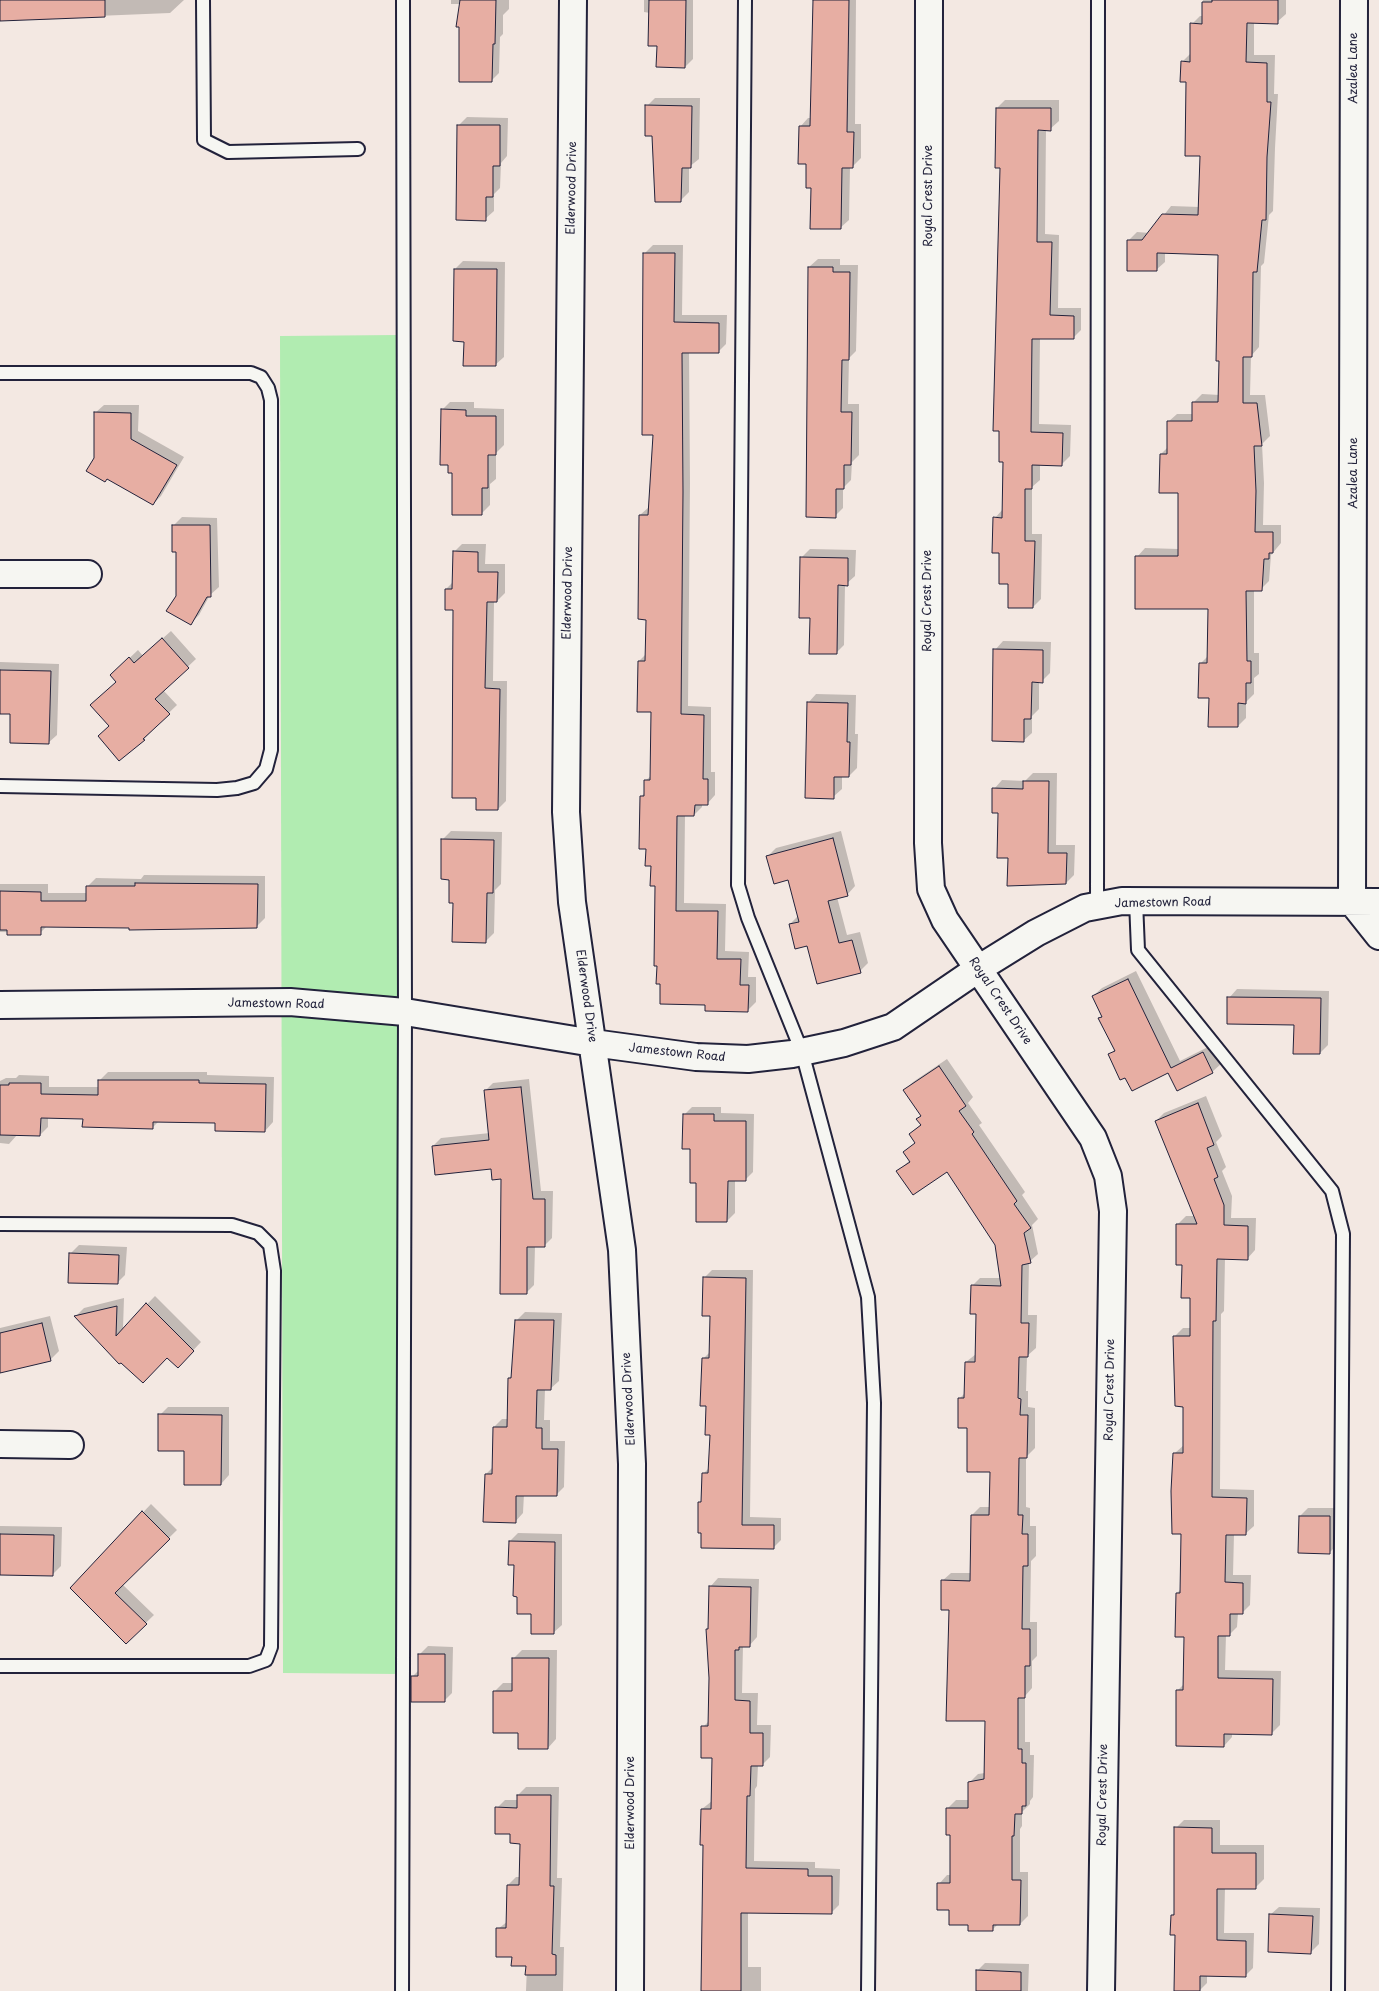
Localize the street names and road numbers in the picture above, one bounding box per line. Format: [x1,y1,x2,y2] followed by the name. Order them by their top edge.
[1347,32,1361,104] street label: Azalea Lane
[564,141,580,235] street label: Elderwood Drive
[922,145,936,247] street label: Royal Crest Drive
[1347,437,1361,509] street label: Azalea Lane
[560,546,576,640] street label: Elderwood Drive
[921,550,935,652] street label: Royal Crest Drive
[1114,895,1212,911] street label: Jamestown Road
[572,949,600,1043] street label: Elderwood Drive
[965,955,1035,1047] street label: Royal Crest Drive
[227,996,325,1012] street label: Jamestown Road
[628,1041,726,1065] street label: Jamestown Road
[1102,1339,1118,1441] street label: Royal Crest Drive
[619,1352,639,1446] street label: Elderwood Drive
[1095,1744,1111,1846] street label: Royal Crest Drive
[624,1756,638,1850] street label: Elderwood Drive

